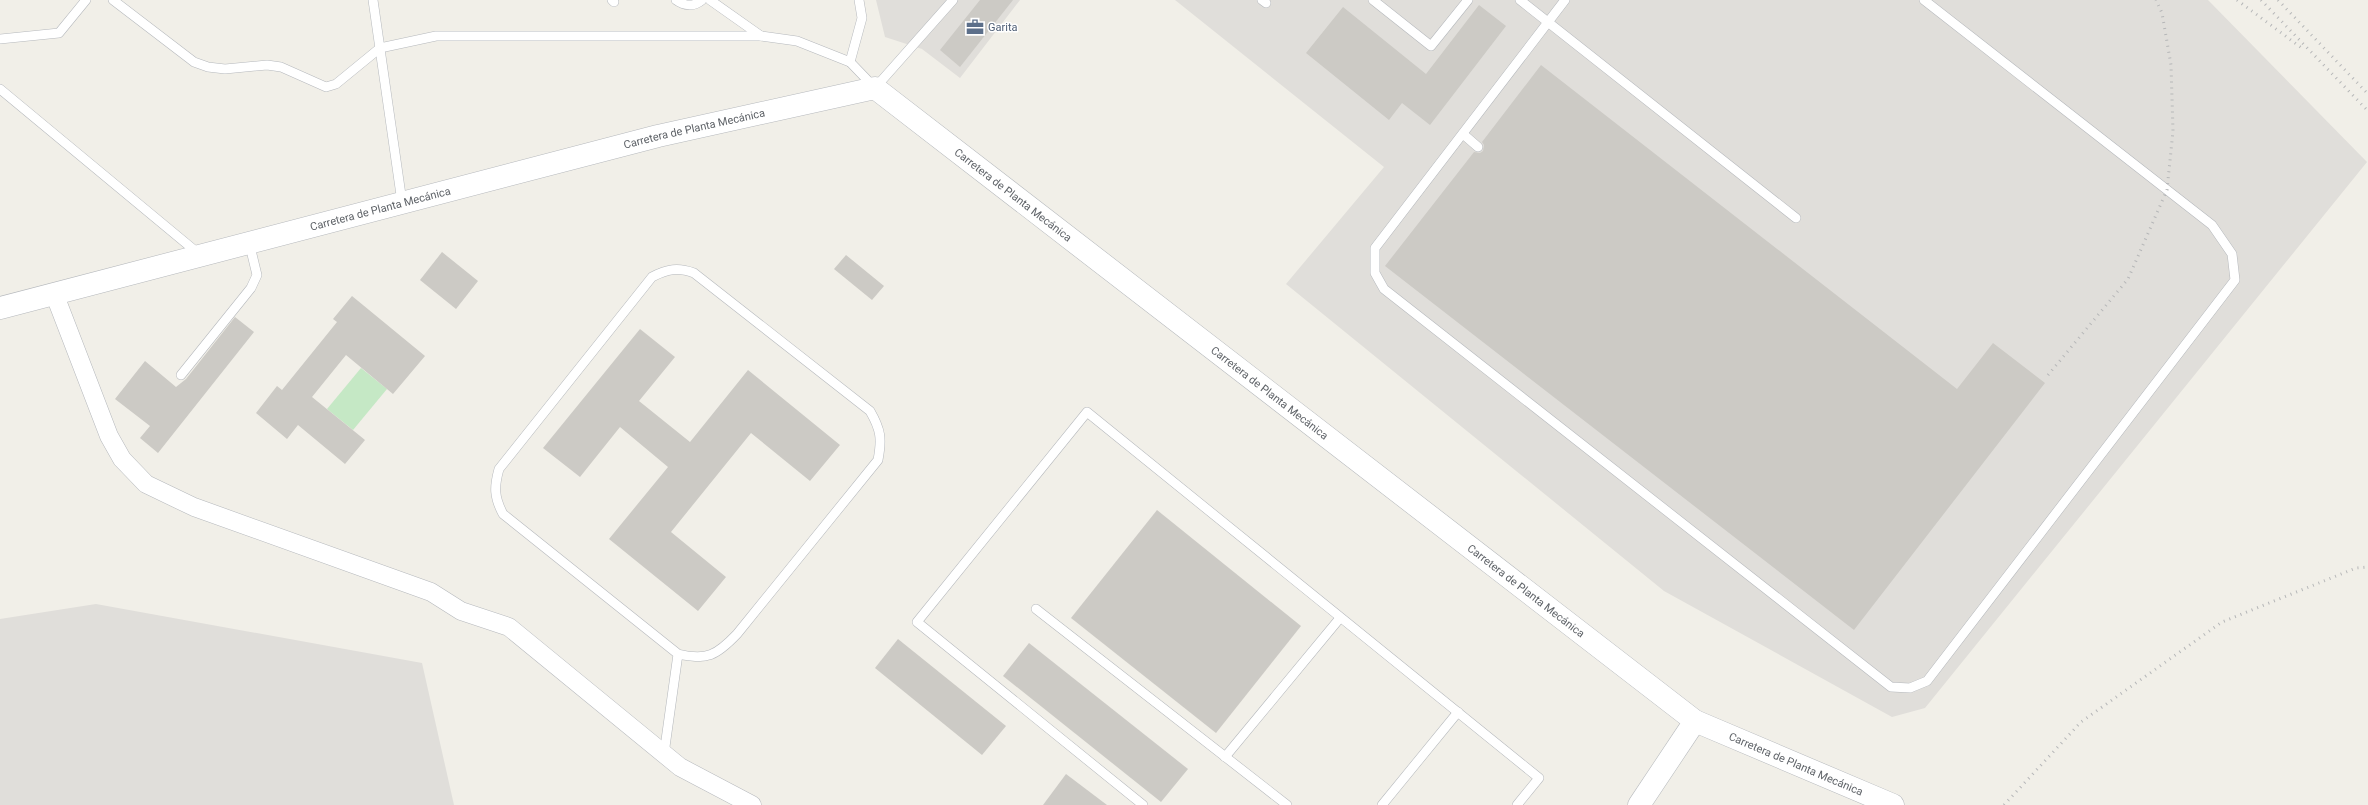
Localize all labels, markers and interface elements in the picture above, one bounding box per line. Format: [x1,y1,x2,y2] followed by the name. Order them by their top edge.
[965,17,985,37] office icon: Garita
[988,21,1017,34] place label: Garita
[622,107,766,152] street label: Carretera de Planta Mecánica
[952,146,1074,244] street label: Carretera de Planta Mecánica
[309,185,452,234] street label: Carretera de Planta Mecánica
[1208,344,1331,442] street label: Carretera de Planta Mecánica
[1465,542,1587,640] street label: Carretera de Planta Mecánica
[1727,730,1865,799] street label: Carretera de Planta Mecánica

